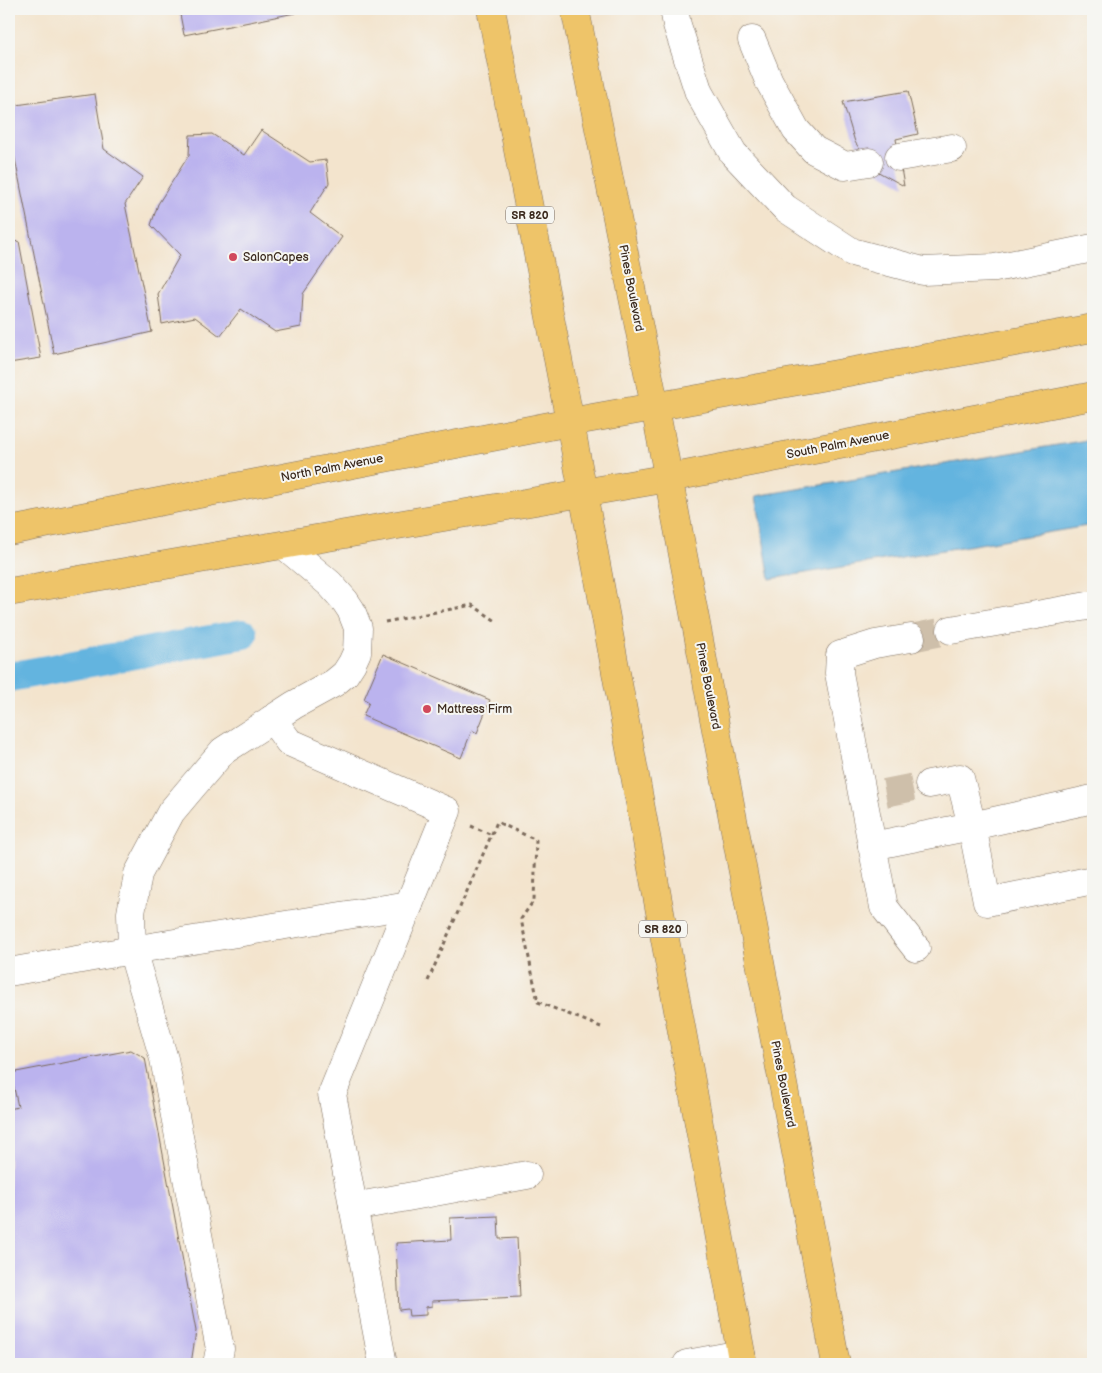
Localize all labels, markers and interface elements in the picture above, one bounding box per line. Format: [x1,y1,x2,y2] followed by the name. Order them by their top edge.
[506,206,554,224] road number: SR 820
[615,243,647,333] street label: Pines Boulevard
[243,250,309,265] place label: SalonCapes
[227,251,239,263] marker: SalonCapes
[785,428,891,462] street label: South Palm Avenue
[280,451,384,485] street label: North Palm Avenue
[692,641,724,731] street label: Pines Boulevard
[437,702,512,717] place label: Mattress Firm
[421,703,433,715] marker: Mattress Firm
[639,921,687,938] road number: SR 820
[767,1039,799,1129] street label: Pines Boulevard

